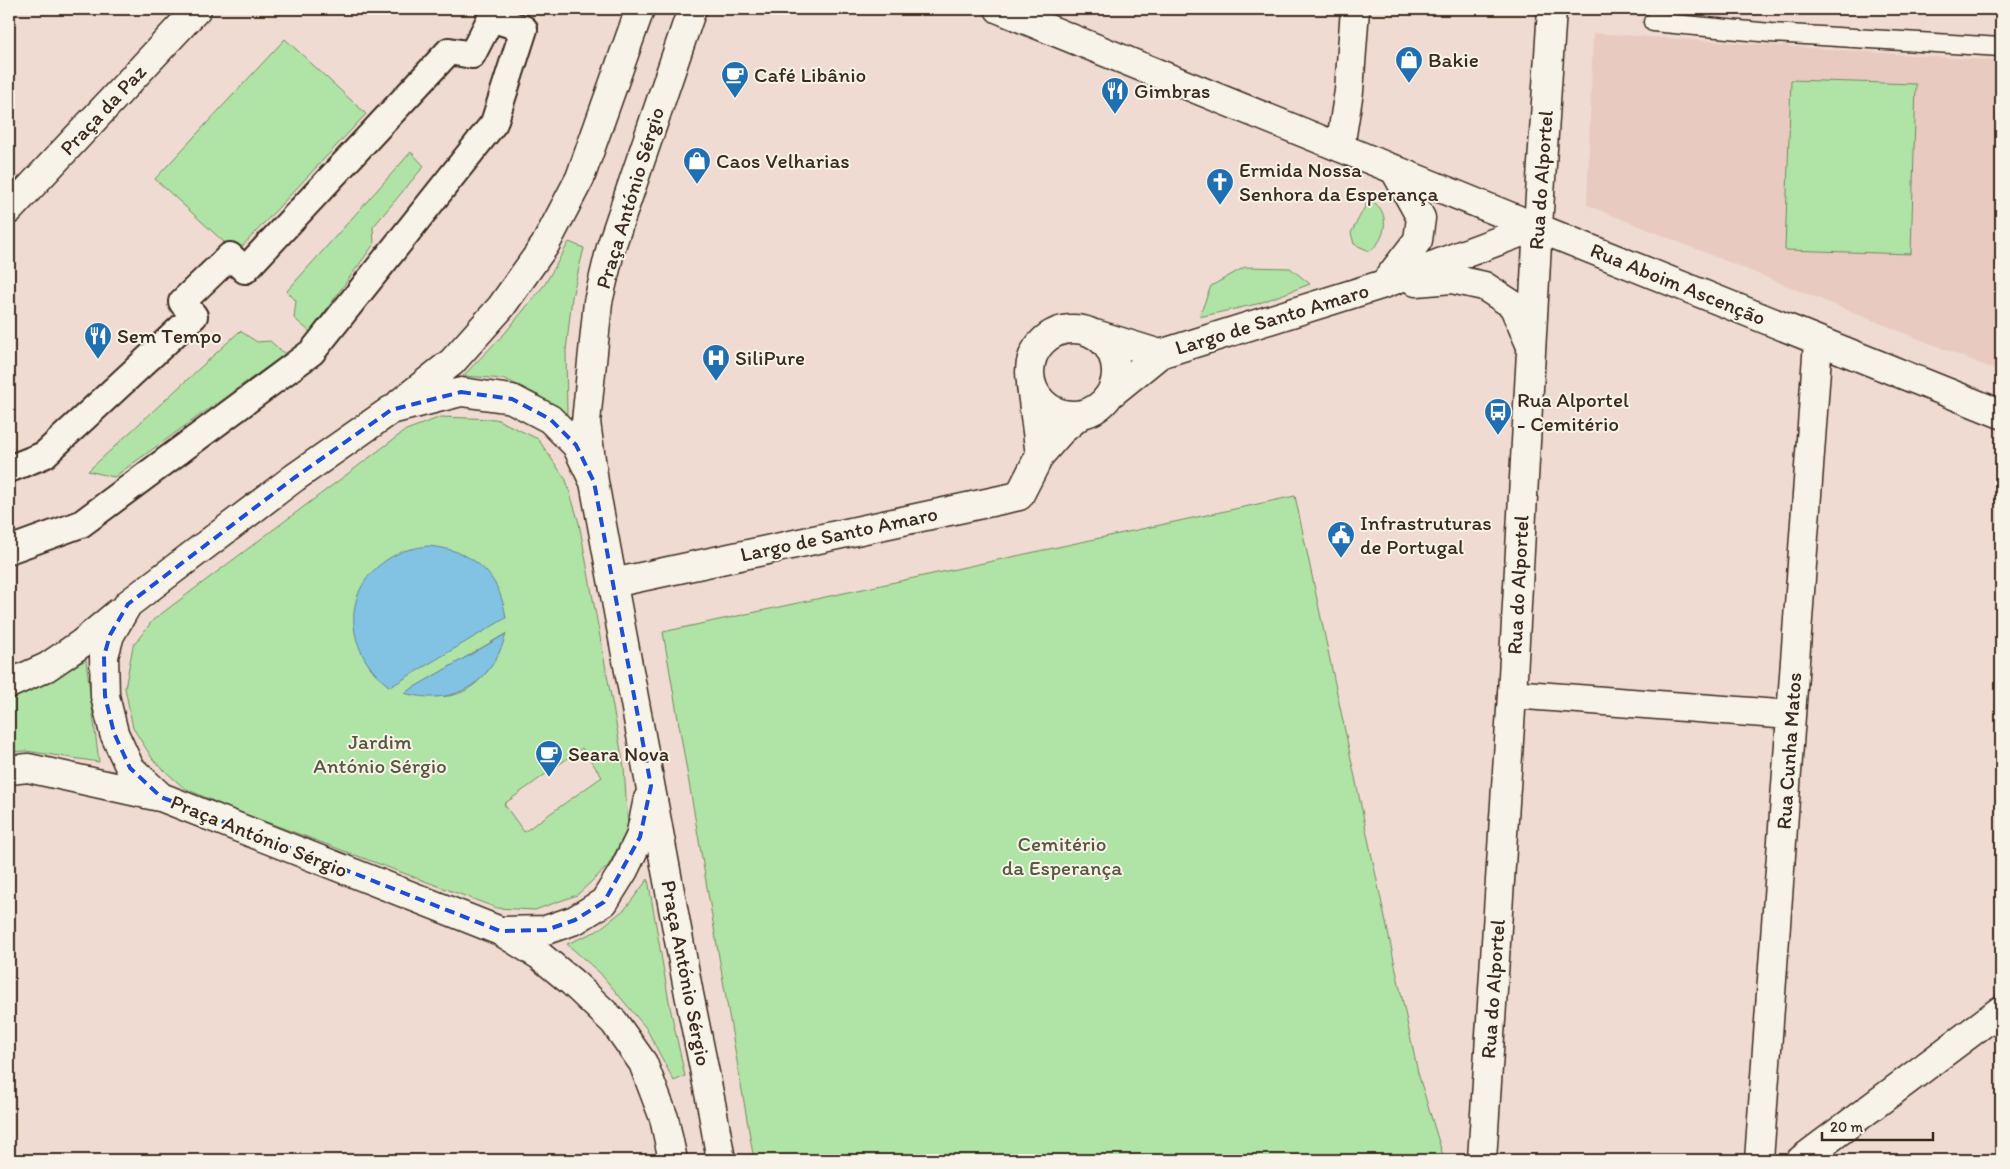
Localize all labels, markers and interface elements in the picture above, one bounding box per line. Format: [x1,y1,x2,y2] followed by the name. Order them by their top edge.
[1394,45,1424,84] shop icon: Bakie
[1428,47,1479,72] place label: Bakie
[54,59,151,160] street label: Praça da Paz
[720,60,750,99] cafe icon: Café Libânio
[754,62,866,87] place label: Café Libânio
[1100,76,1130,115] restaurant icon: Gimbras
[1134,78,1210,103] place label: Gimbras
[590,104,669,292] street label: Praça António Sérgio
[1523,109,1558,251] street label: Rua do Alportel
[682,146,712,185] shop icon: Caos Velharias
[716,148,850,173] place label: Caos Velharias
[1239,157,1439,206] place label: Ermida Nossa Senhora da Esperança
[1205,167,1235,206] church icon: Ermida Nossa Senhora da Esperança
[1587,237,1769,330] street label: Rua Aboim Ascenção
[1172,277,1372,360] street label: Largo de Santo Amaro
[83,321,113,360] restaurant icon: Sem Tempo
[117,323,222,348] place label: Sem Tempo
[701,343,731,382] hospital icon: SiliPure
[735,345,805,370] place label: SiliPure
[1517,387,1629,436] place label: Rua Alportel - Cemitério
[1483,397,1513,436] bus stop icon: Rua Alportel - Cemitério
[738,500,940,567] street label: Largo de Santo Amaro
[1360,510,1492,559] place label: Infrastruturas de Portugal
[1501,515,1534,655] street label: Rua do Alportel
[1326,520,1356,559] public building icon: Infrastruturas de Portugal
[1771,672,1806,830] street label: Rua Cunha Matos
[313,729,447,778] park label: Jardim António Sérgio
[534,739,564,778] cafe icon: Seara Nova
[568,741,669,766] place label: Seara Nova
[167,789,351,882] street label: Praça António Sérgio
[1002,831,1122,880] park label: Cemitério da Esperança
[656,878,717,1068] street label: Praça António Sérgio
[1475,918,1510,1060] street label: Rua do Alportel
[1822,1109,1934,1141] scale bar
[1830,1118,1864,1136] text: 20 m

